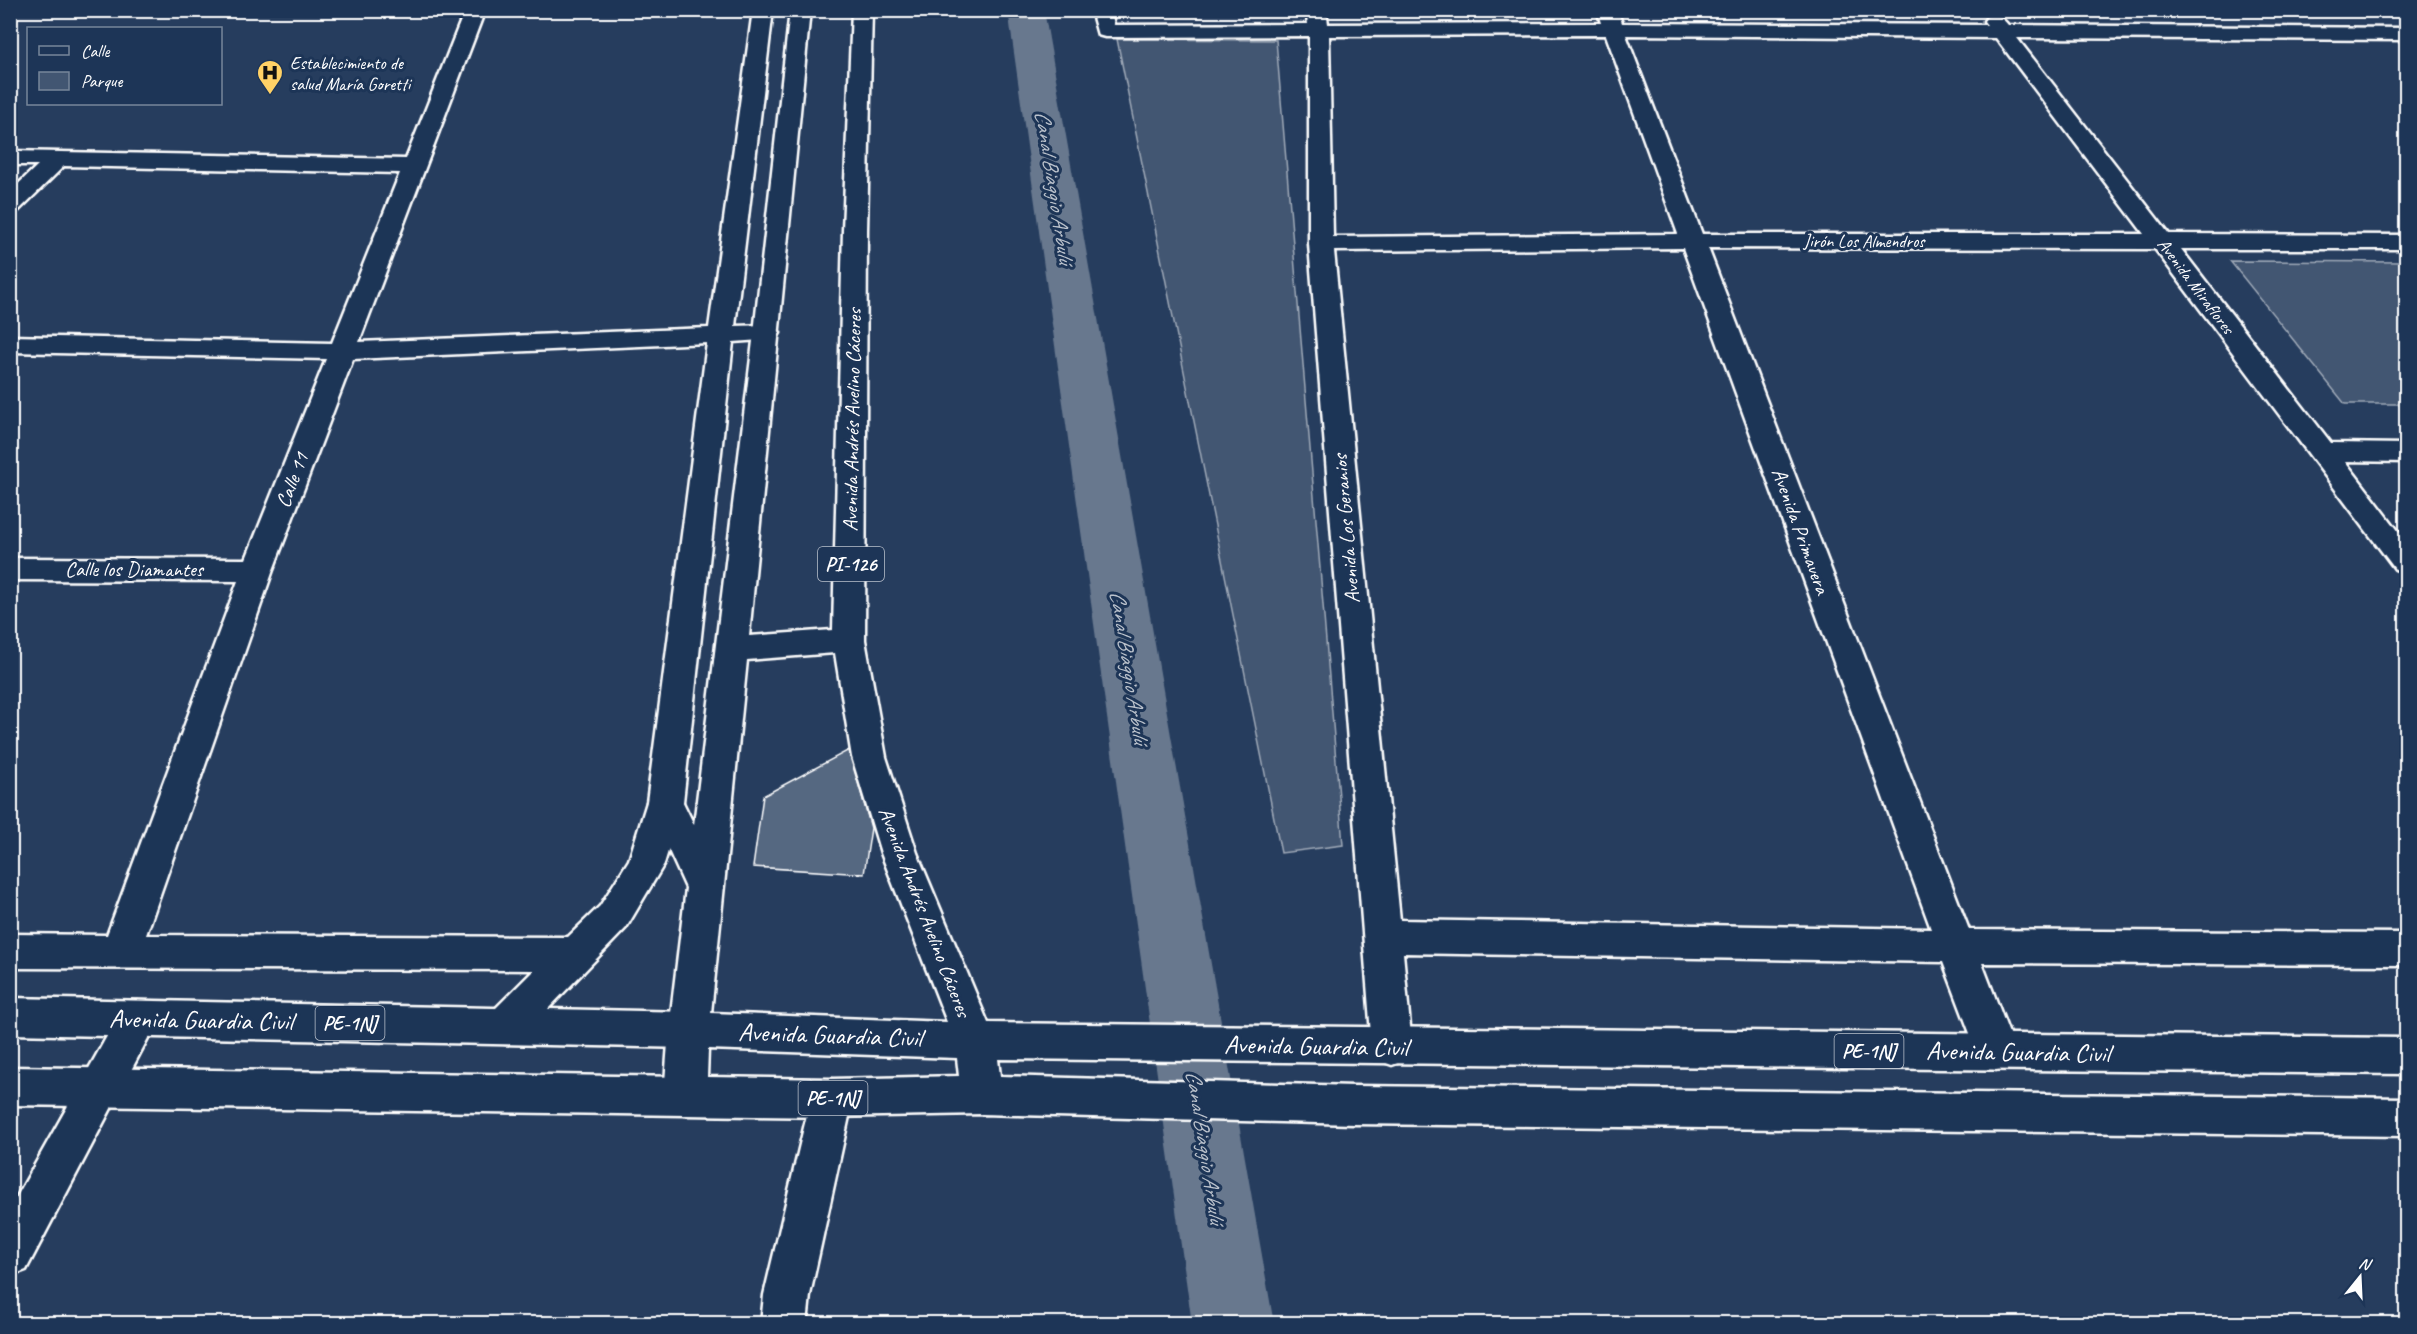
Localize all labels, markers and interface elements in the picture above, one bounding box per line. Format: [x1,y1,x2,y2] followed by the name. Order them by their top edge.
[27,27,222,105] legend
[81,40,110,62] text: Calle
[290,52,413,95] place label: Establecimiento de salud María Goretti
[255,58,285,96] hospital icon: Establecimiento de salud María Goretti
[81,70,123,92] text: Parque
[1028,109,1081,270] water label: Canal Biaggio Arbulú
[1802,230,1926,252] street label: Jirón Los Almendros
[2153,234,2240,340] street label: Avenida Miraflores
[837,307,867,532] street label: Avenida Andrés Avelino Cáceres
[270,447,315,511] street label: Calle 11
[1326,452,1365,605] street label: Avenida Los Geranios
[1766,464,1837,599] street label: Avenida Primavera
[818,547,884,581] road number: PI-126
[65,556,205,582] street label: Calle los Diamantes
[1103,589,1156,750] water label: Canal Biaggio Arbulú
[873,803,978,1022] street label: Avenida Andrés Avelino Cáceres
[109,1002,298,1038] street label: Avenida Guardia Civil
[316,1006,385,1040] road number: PE-1NJ
[738,1015,927,1055] street label: Avenida Guardia Civil
[1224,1028,1413,1064] street label: Avenida Guardia Civil
[1834,1034,1904,1068] road number: PE-1NJ
[1926,1034,2115,1070] street label: Avenida Guardia Civil
[1179,1069,1232,1230] water label: Canal Biaggio Arbulú
[798,1081,868,1115] road number: PE-1NJ
[2330,1247,2390,1307] north arrow
[2357,1253,2375,1276] text: N

